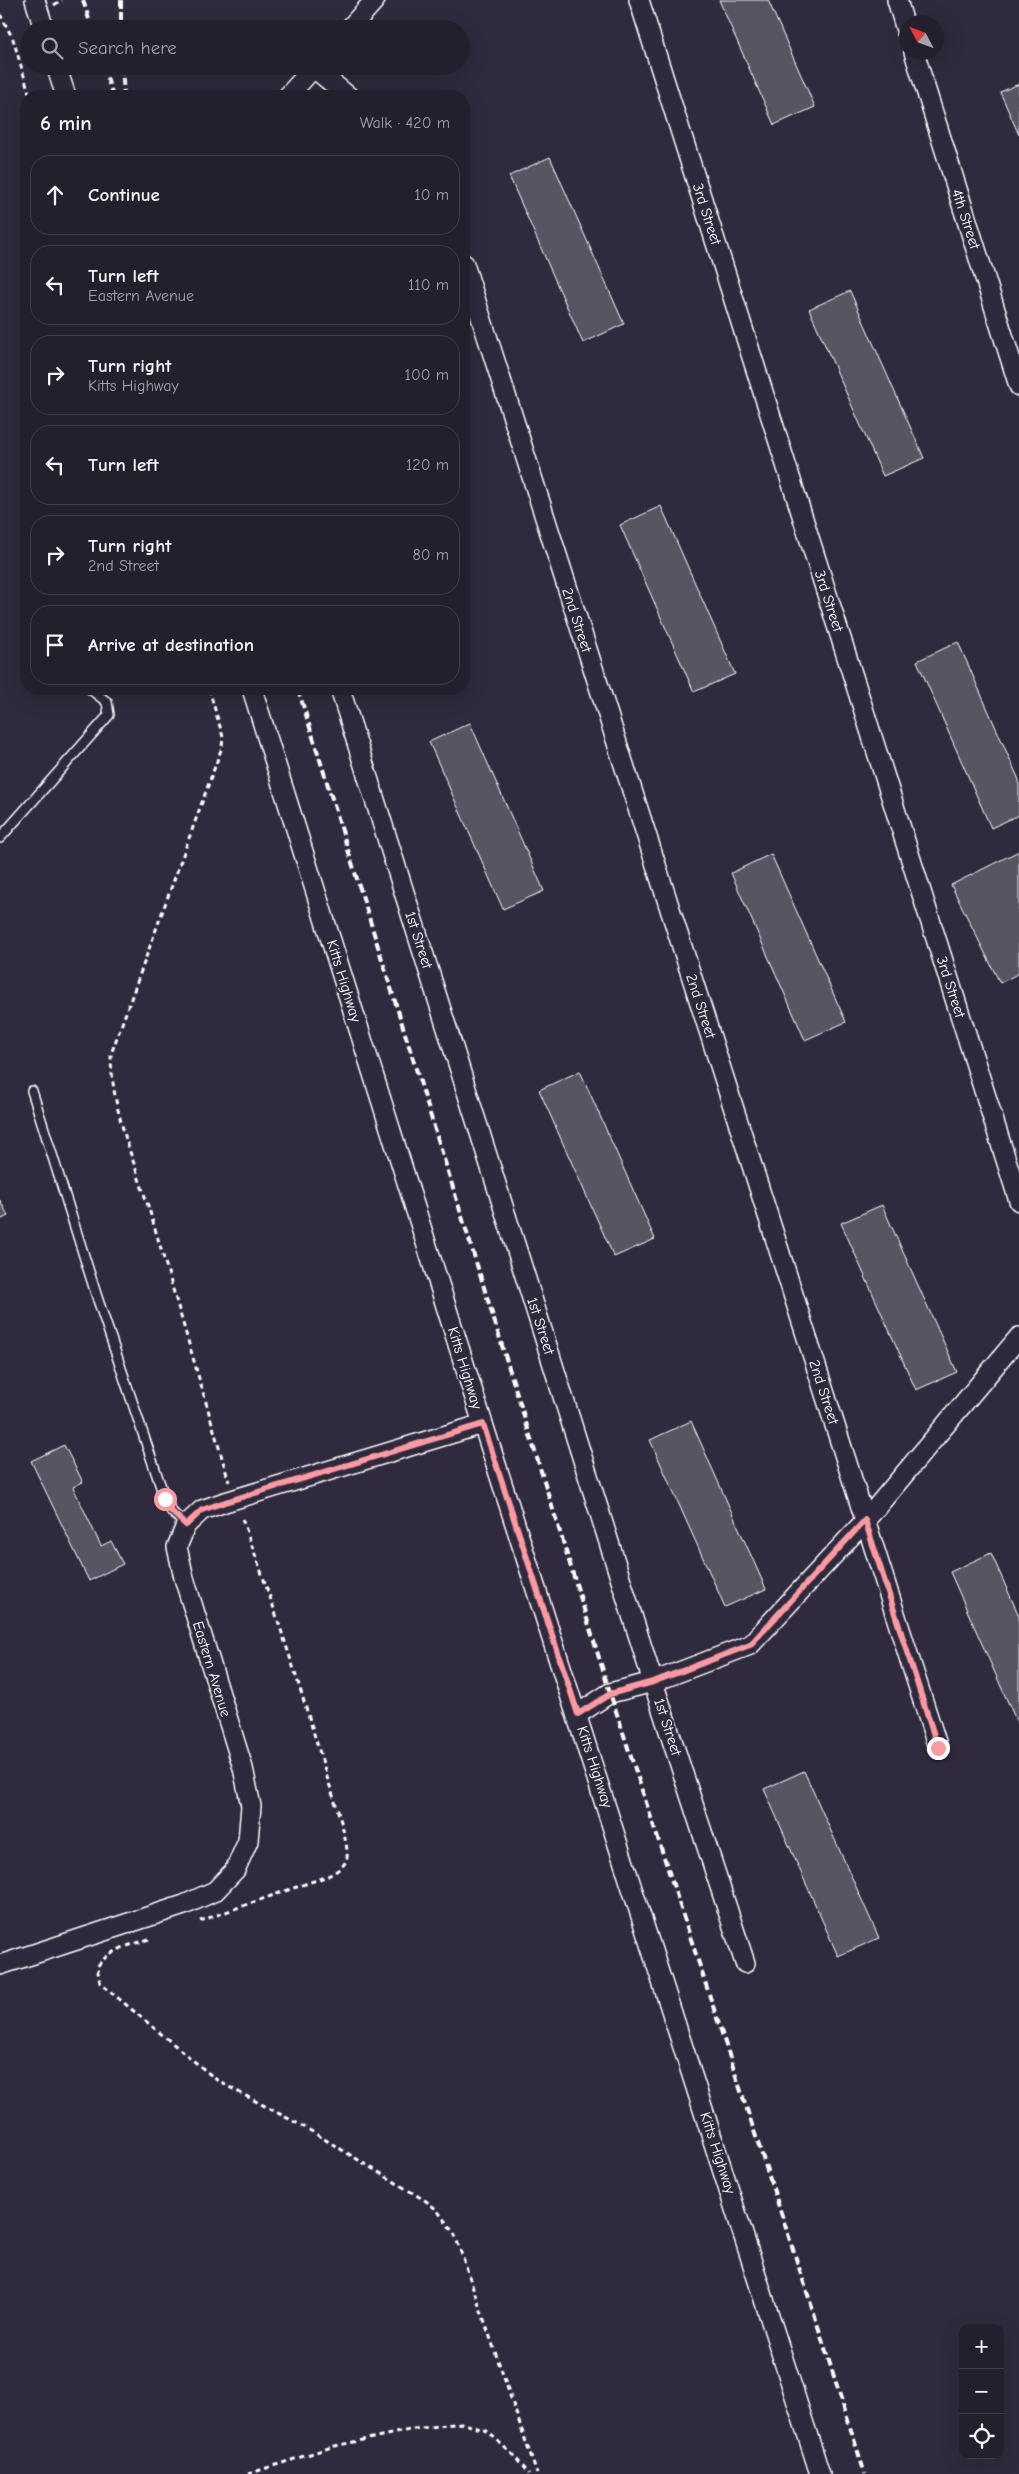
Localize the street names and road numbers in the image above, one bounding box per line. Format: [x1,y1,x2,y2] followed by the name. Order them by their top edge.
[689,181,726,248] street label: 3rd Street
[948,187,984,252] street label: 4th Street
[811,568,848,635] street label: 3rd Street
[558,586,596,655] street label: 2nd Street
[401,909,437,972] street label: 1st Street
[323,938,365,1025] street label: Kitts Highway
[933,954,970,1021] street label: 3rd Street
[682,972,720,1041] street label: 2nd Street
[523,1295,559,1358] street label: 1st Street
[444,1325,486,1412] street label: Kitts Highway
[805,1358,843,1427] street label: 2nd Street
[189,1619,235,1720] street label: Eastern Avenue
[650,1696,686,1759] street label: 1st Street
[573,1724,617,1810] street label: Kitts Highway
[696,2110,740,2196] street label: Kitts Highway

